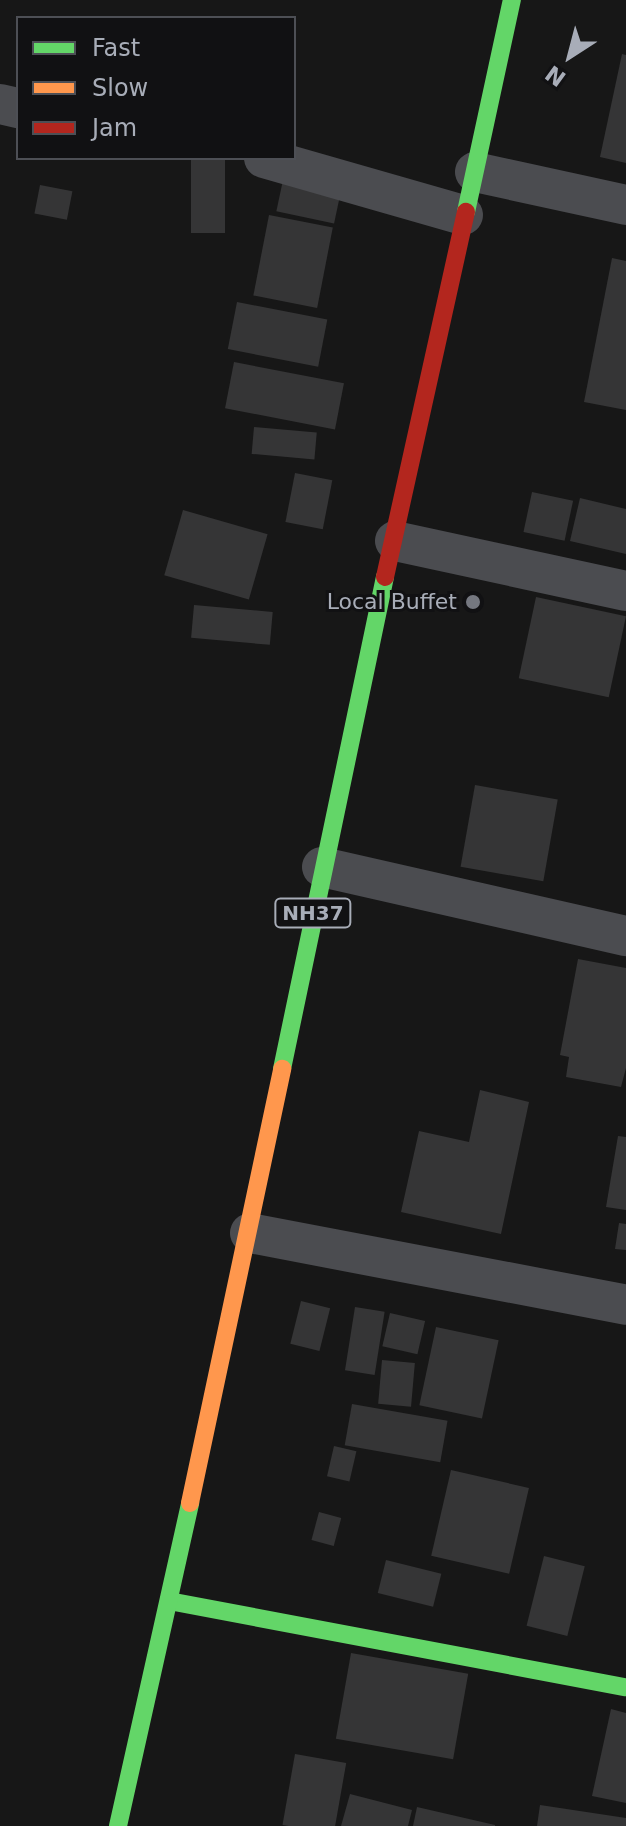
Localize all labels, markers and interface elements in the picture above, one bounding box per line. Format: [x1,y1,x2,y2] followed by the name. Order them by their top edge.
[16,16,296,160] legend
[530,16,610,96] north arrow
[92,34,140,62] text: Fast
[541,60,570,91] text: N
[92,74,148,102] text: Slow
[92,114,137,142] text: Jam
[327,589,457,615] place label: Local Buffet
[464,593,482,611] marker: Local Buffet
[273,897,353,929] road number: NH37

